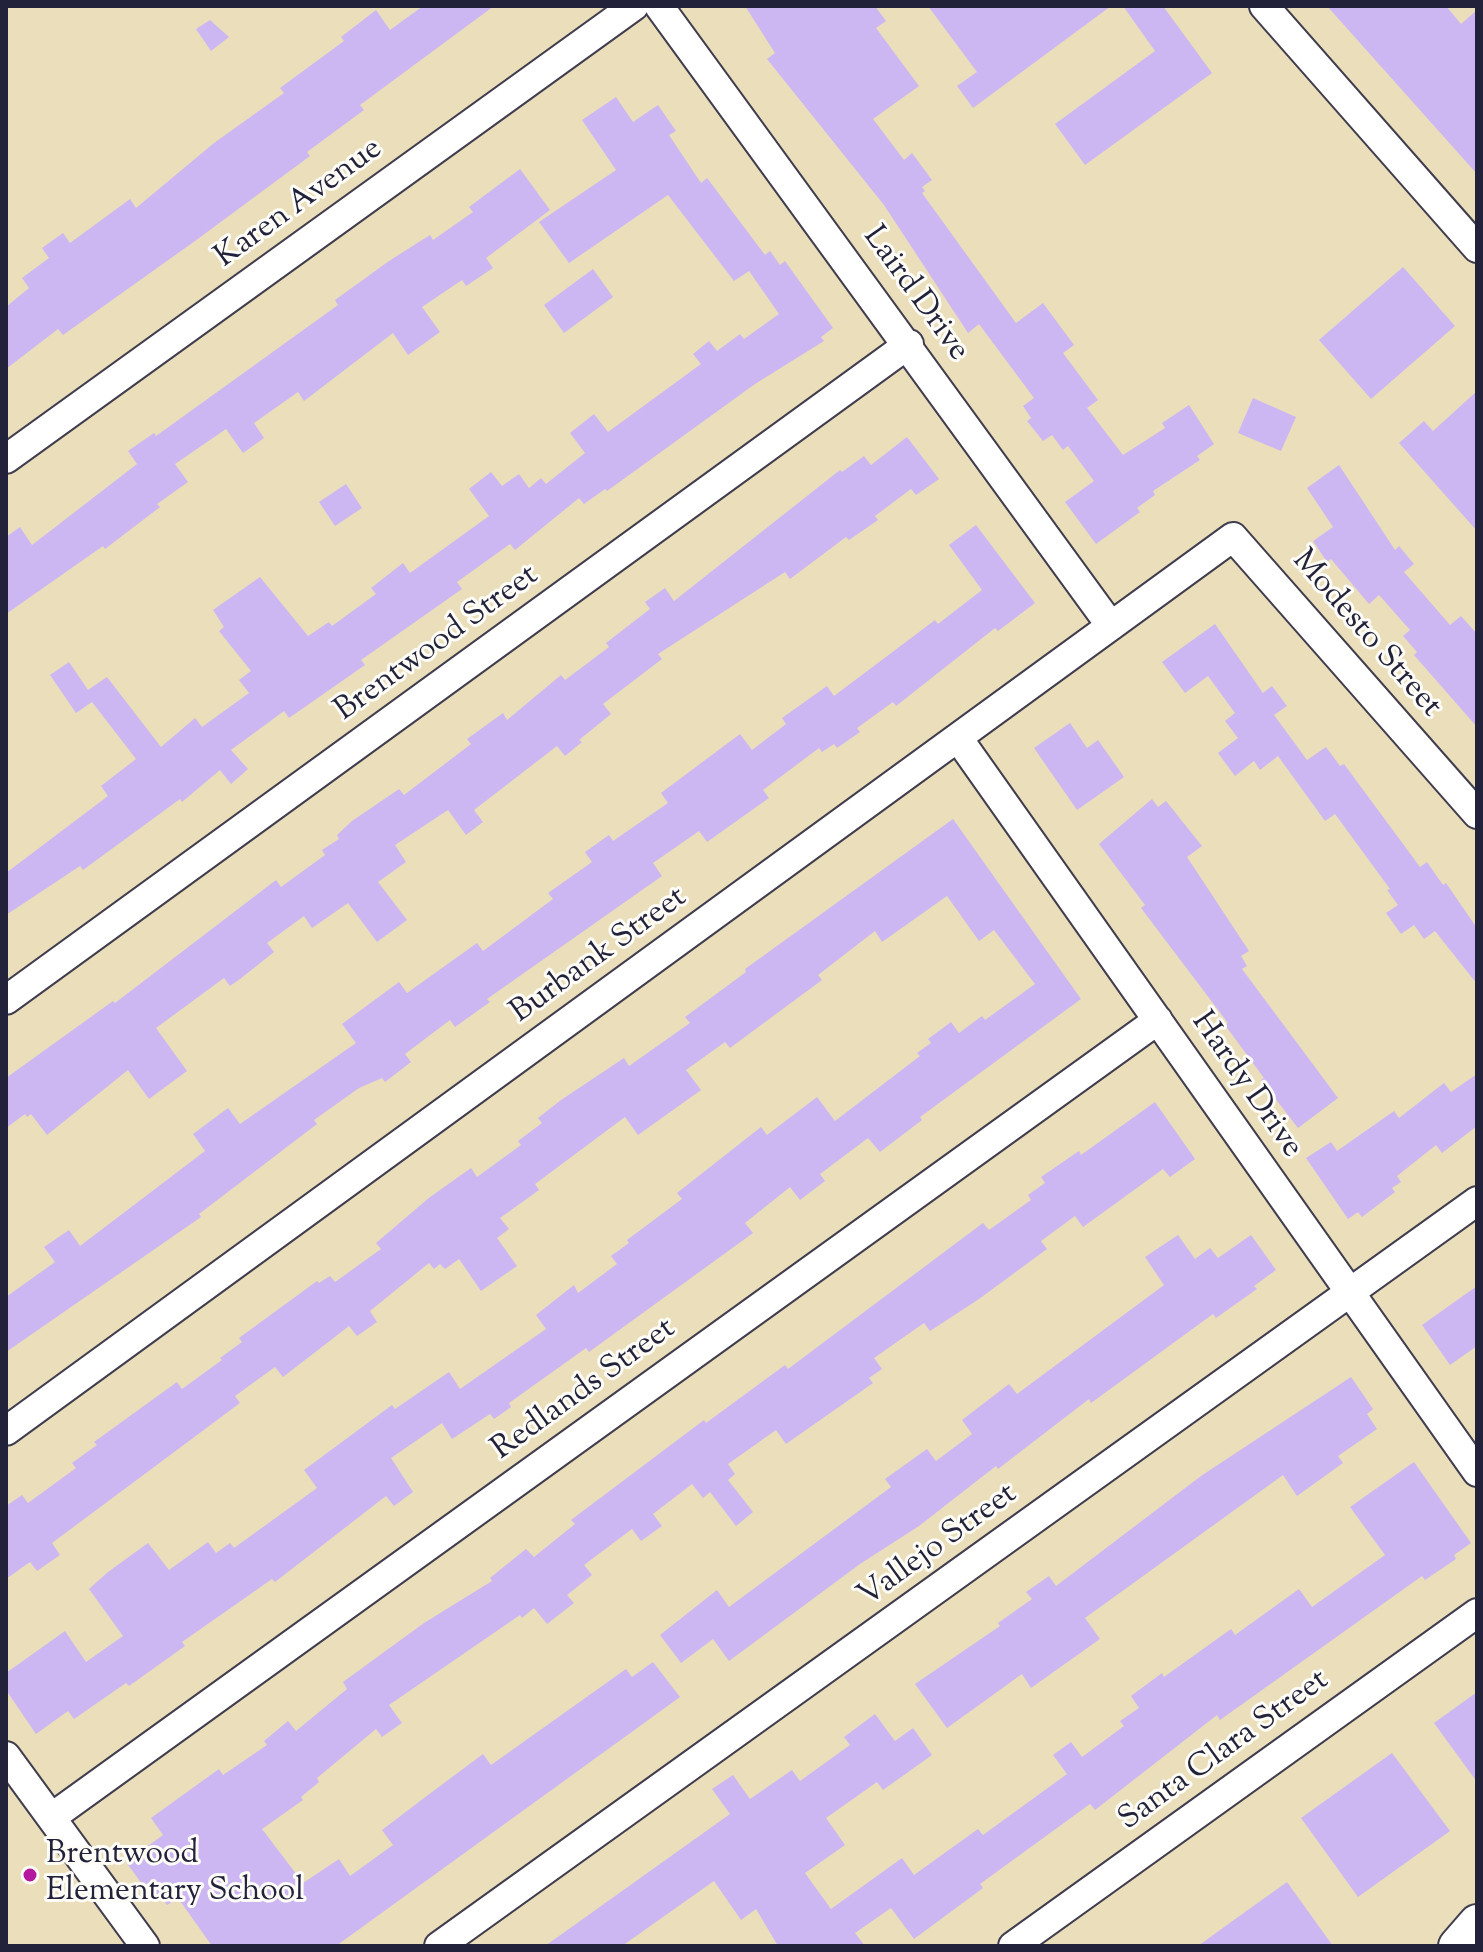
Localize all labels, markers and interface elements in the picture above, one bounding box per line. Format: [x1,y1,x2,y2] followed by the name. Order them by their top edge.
[209,132,391,278] street label: Karen Avenue
[852,220,976,370] street label: Laird Drive
[1282,543,1448,727] street label: Modesto Street
[329,558,547,732] street label: Brentwood Street
[504,880,696,1034] street label: Burbank Street
[1181,1006,1309,1166] street label: Hardy Drive
[486,1312,684,1470] street label: Redlands Street
[852,1477,1026,1617] street label: Vallejo Street
[1113,1663,1337,1841] street label: Santa Clara Street
[46,1838,304,1913] place label: Brentwood Elementary School
[21,1866,39,1884] marker: Brentwood Elementary School

